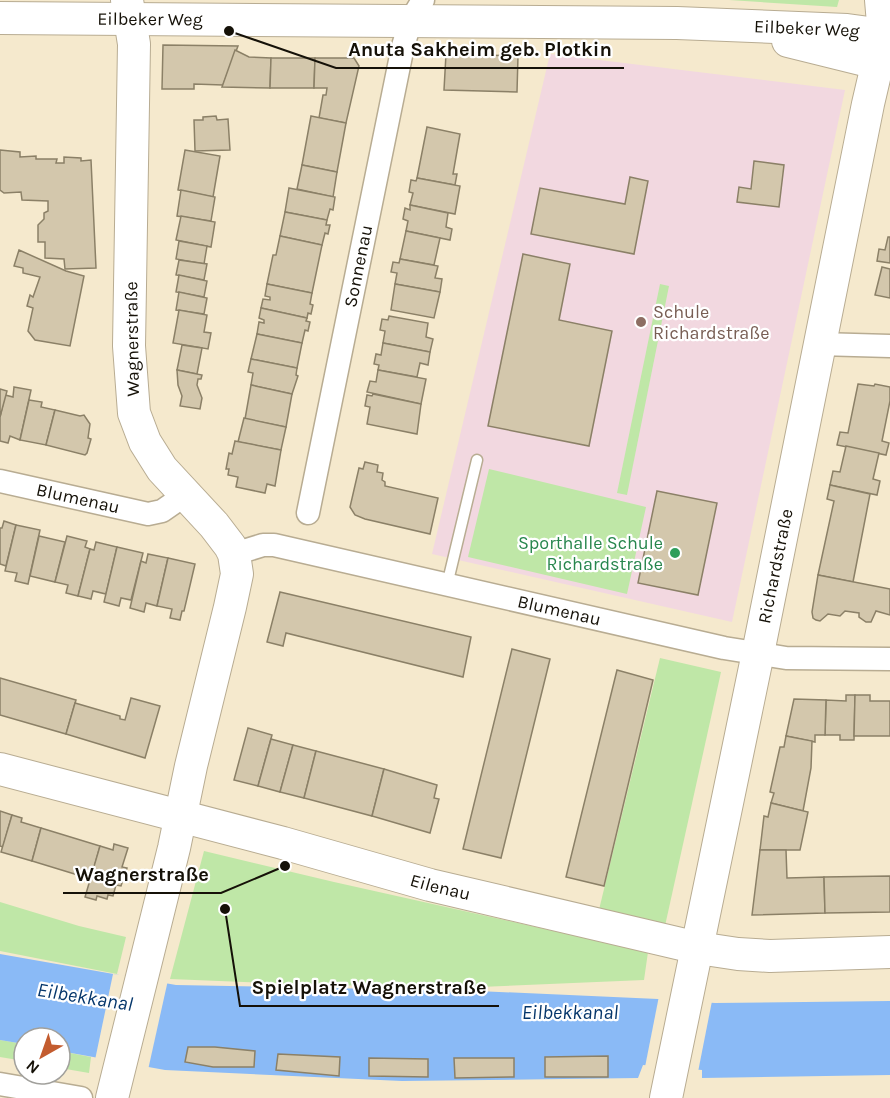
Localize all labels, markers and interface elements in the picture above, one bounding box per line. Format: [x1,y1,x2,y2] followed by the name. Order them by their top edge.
[97,8,203,30] street label: Eilbeker Weg
[754,15,861,43] street label: Eilbeker Weg
[336,30,624,68] callout: Anuta Sakheim geb. Plotkin
[348,38,612,61] text: Anuta Sakheim geb. Plotkin
[339,223,377,309] street label: Sonnenau
[120,281,144,397] street label: Wagnerstraße
[653,301,770,344] place label: Schule Richardstraße
[634,315,648,329] marker: Schule Richardstraße
[34,478,122,518] street label: Blumenau
[753,507,798,625] street label: Richardstraße
[518,532,663,575] place label: Sporthalle Schule Richardstraße
[668,546,682,560] marker: Sporthalle Schule Richardstraße
[515,590,603,630] street label: Blumenau
[63,855,221,893] callout: Wagnerstraße
[75,863,209,886] text: Wagnerstraße
[408,869,473,905] street label: Eilenau
[240,968,499,1006] callout: Spielplatz Wagnerstraße
[252,976,486,999] text: Spielplatz Wagnerstraße
[35,978,135,1016] water label: Eilbekkanal
[522,1001,618,1024] water label: Eilbekkanal
[12,1026,72,1086] north arrow
[22,1056,43,1078] text: N

